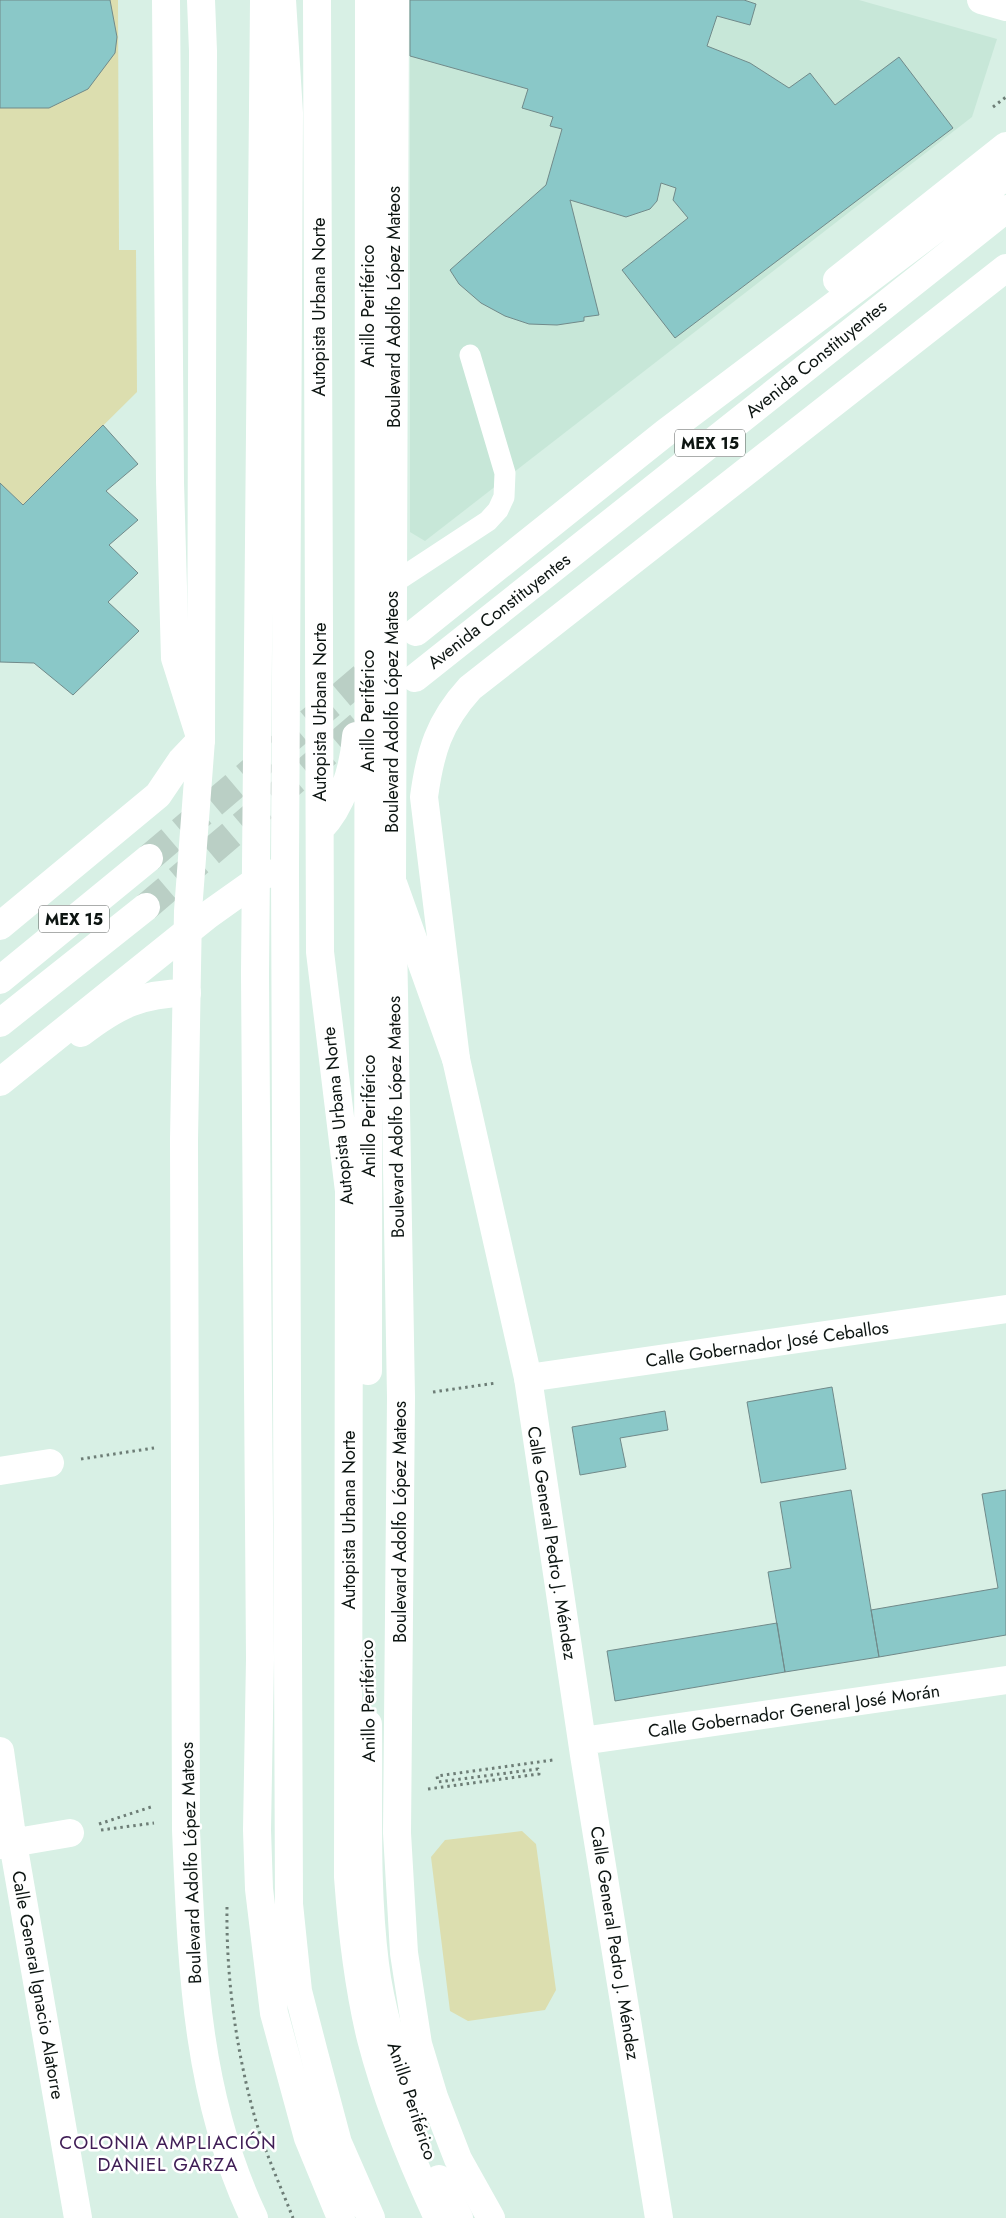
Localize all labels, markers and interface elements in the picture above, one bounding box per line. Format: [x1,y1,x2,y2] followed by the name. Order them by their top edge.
[381,186,407,428] street label: Boulevard Adolfo López Mateos
[306,217,332,397] street label: Autopista Urbana Norte
[355,244,381,367] street label: Anillo Periférico
[740,294,892,424] street label: Avenida Constituyentes
[675,429,745,456] road number: MEX 15
[422,547,576,675] street label: Avenida Constituyentes
[379,591,405,833] street label: Boulevard Adolfo López Mateos
[307,622,333,802] street label: Autopista Urbana Norte
[355,649,381,772] street label: Anillo Periférico
[39,906,109,932] road number: MEX 15
[381,996,411,1238] street label: Boulevard Adolfo López Mateos
[316,1026,360,1206] street label: Autopista Urbana Norte
[356,1054,382,1177] street label: Anillo Periférico
[644,1314,890,1374] street label: Calle Gobernador José Ceballos
[387,1401,413,1643] street label: Boulevard Adolfo López Mateos
[521,1424,583,1662] street label: Calle General Pedro J. Méndez
[336,1430,362,1610] street label: Autopista Urbana Norte
[354,1639,382,1763] street label: Anillo Periférico
[646,1678,942,1744] street label: Calle Gobernador General José Morán
[174,1742,208,1984] street label: Boulevard Adolfo López Mateos
[584,1824,646,2062] street label: Calle General Pedro J. Méndez
[5,1869,71,2101] street label: Calle General Ignacio Alatorre
[381,2039,443,2164] street label: Anillo Periférico
[59,2129,277,2178] district label: COLONIA AMPLIACIÓN DANIEL GARZA

